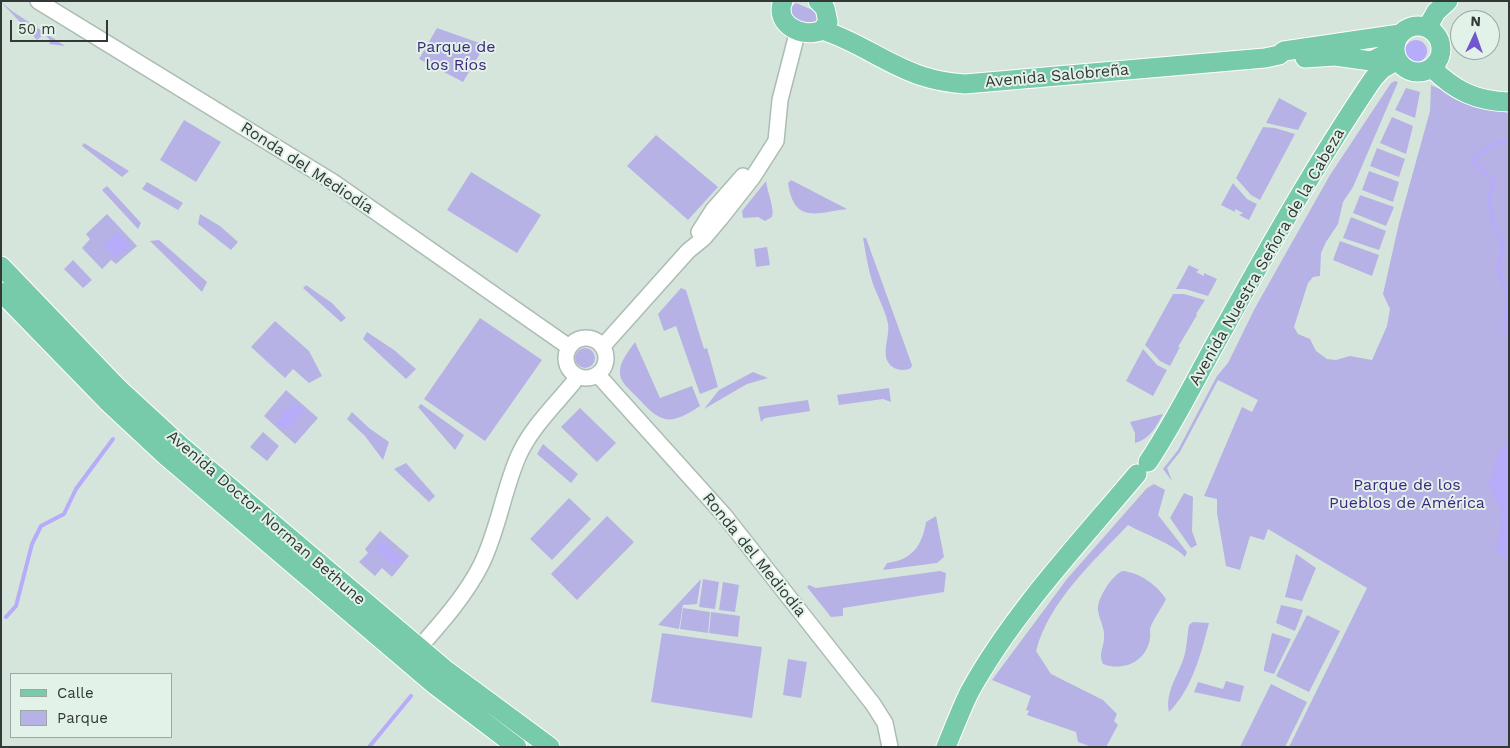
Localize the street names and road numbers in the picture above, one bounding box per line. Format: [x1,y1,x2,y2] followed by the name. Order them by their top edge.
[984,60,1130,92] street label: Avenida Salobreña
[237,118,377,218] street label: Ronda del Mediodía
[1185,125,1349,389] street label: Avenida Nuestra Señora de la Cabeza
[163,426,369,610] street label: Avenida Doctor Norman Bethune
[698,489,810,621] street label: Ronda del Mediodía

